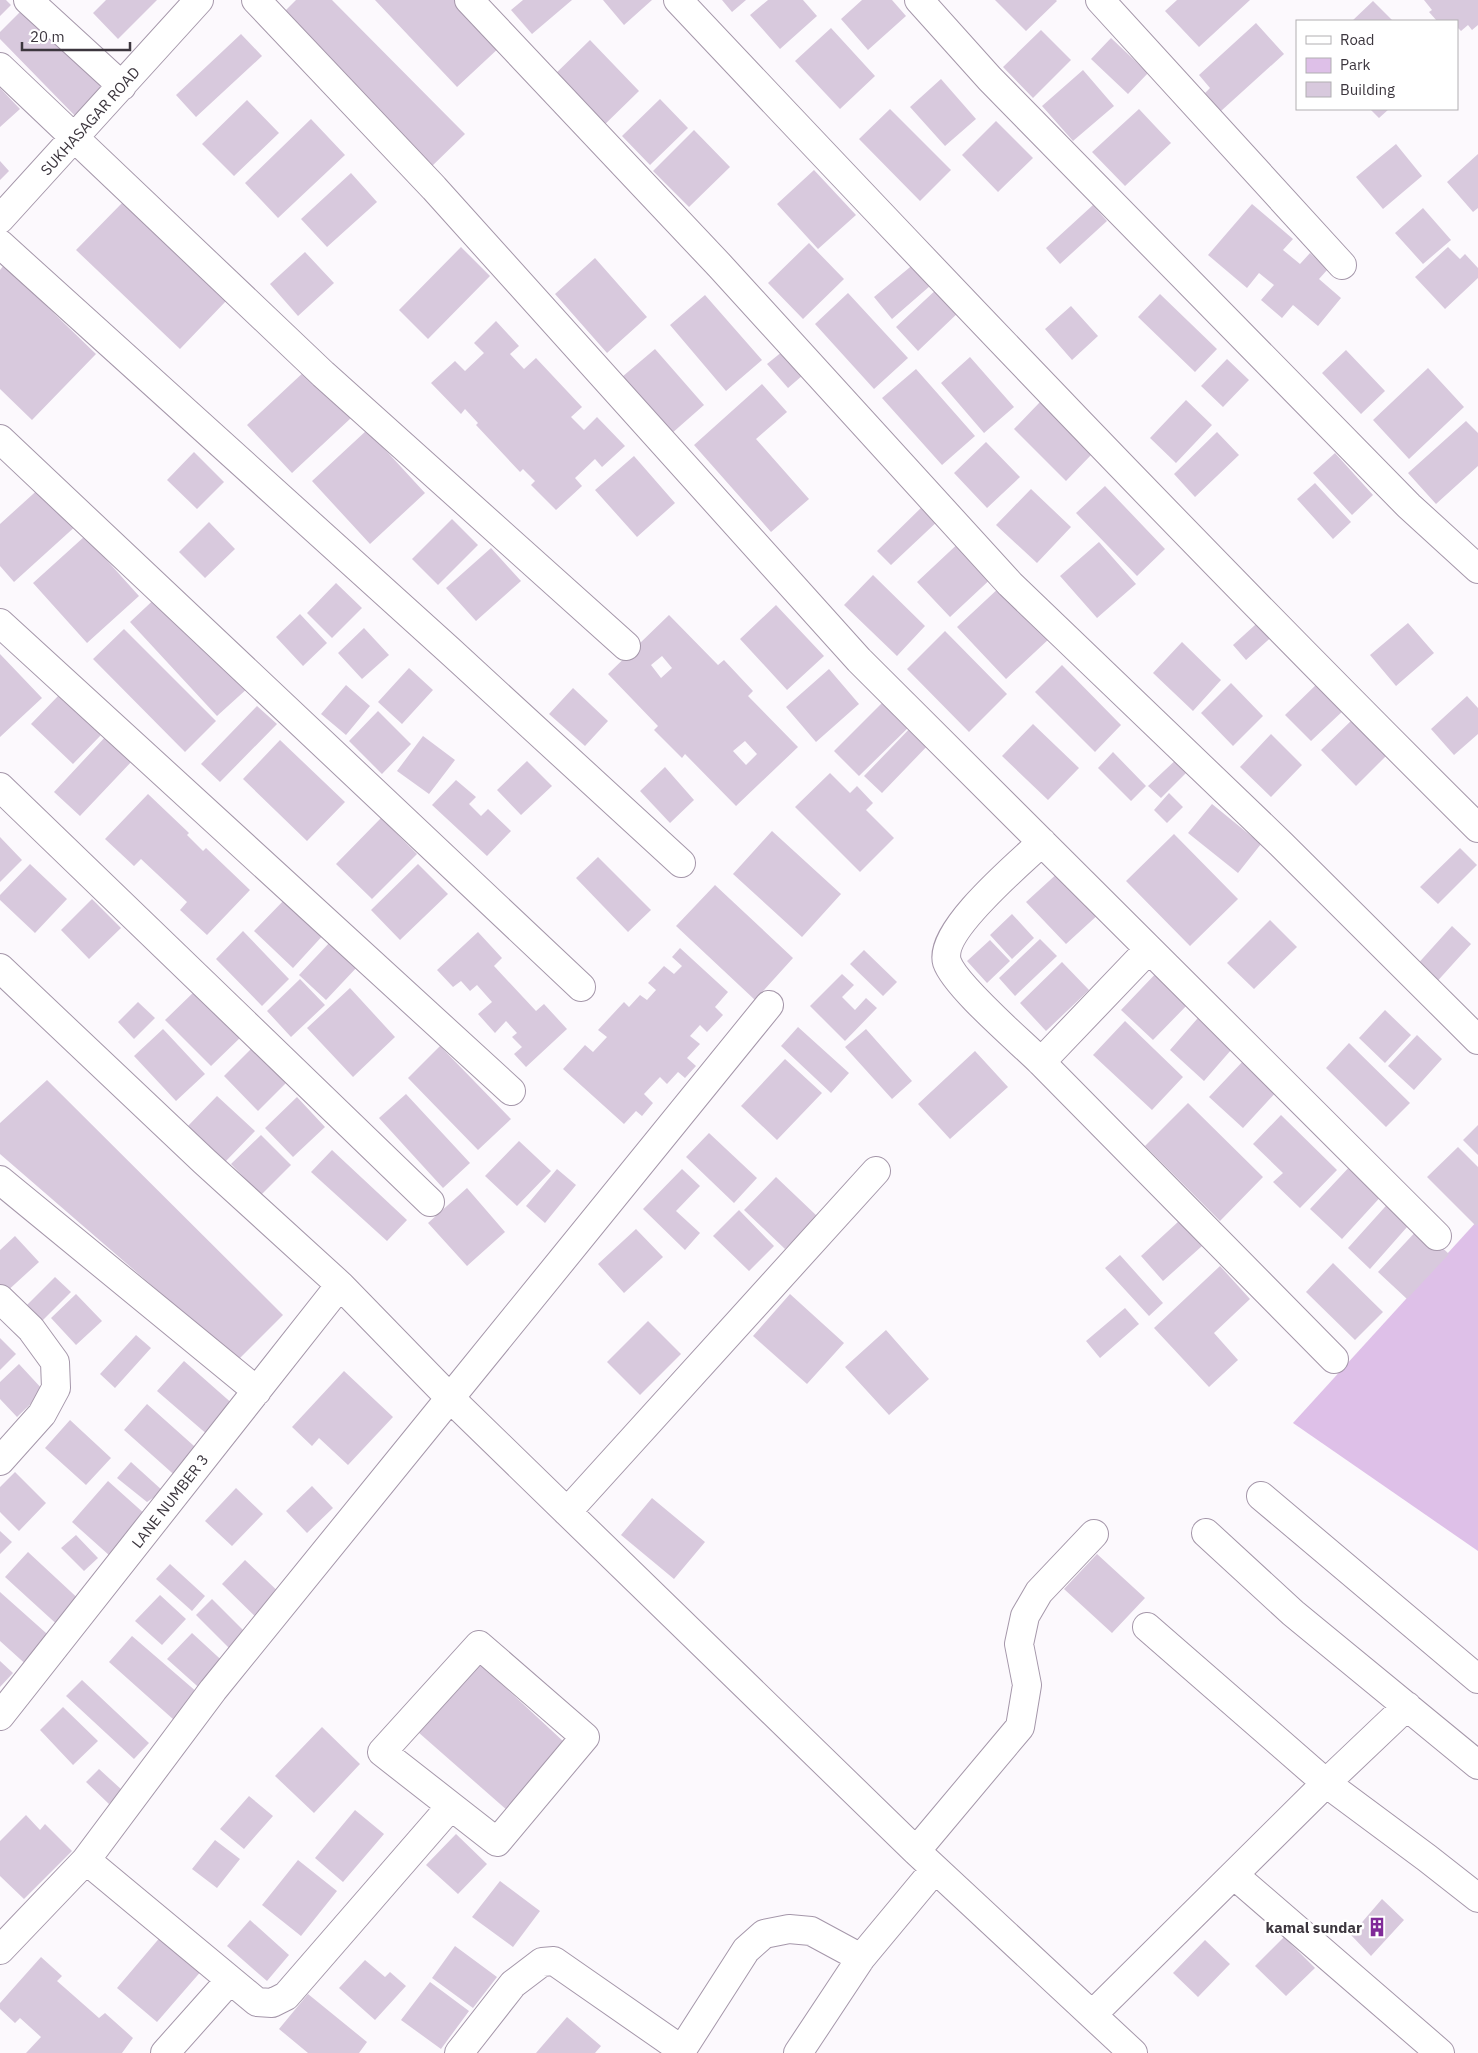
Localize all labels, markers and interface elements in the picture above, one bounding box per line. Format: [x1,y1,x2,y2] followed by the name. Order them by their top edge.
[22,20,130,52] scale bar
[1296,20,1458,110] legend
[30,27,65,46] text: 20 m
[1340,30,1375,49] text: Road
[1340,55,1370,74] text: Park
[36,63,144,179] street label: SUKHASAGAR ROAD
[1340,80,1395,99] text: Building
[127,1450,213,1552] street label: LANE NUMBER 3
[1366,1916,1388,1938] building icon: kamal sundar
[1266,1918,1362,1937] place label: kamal sundar

